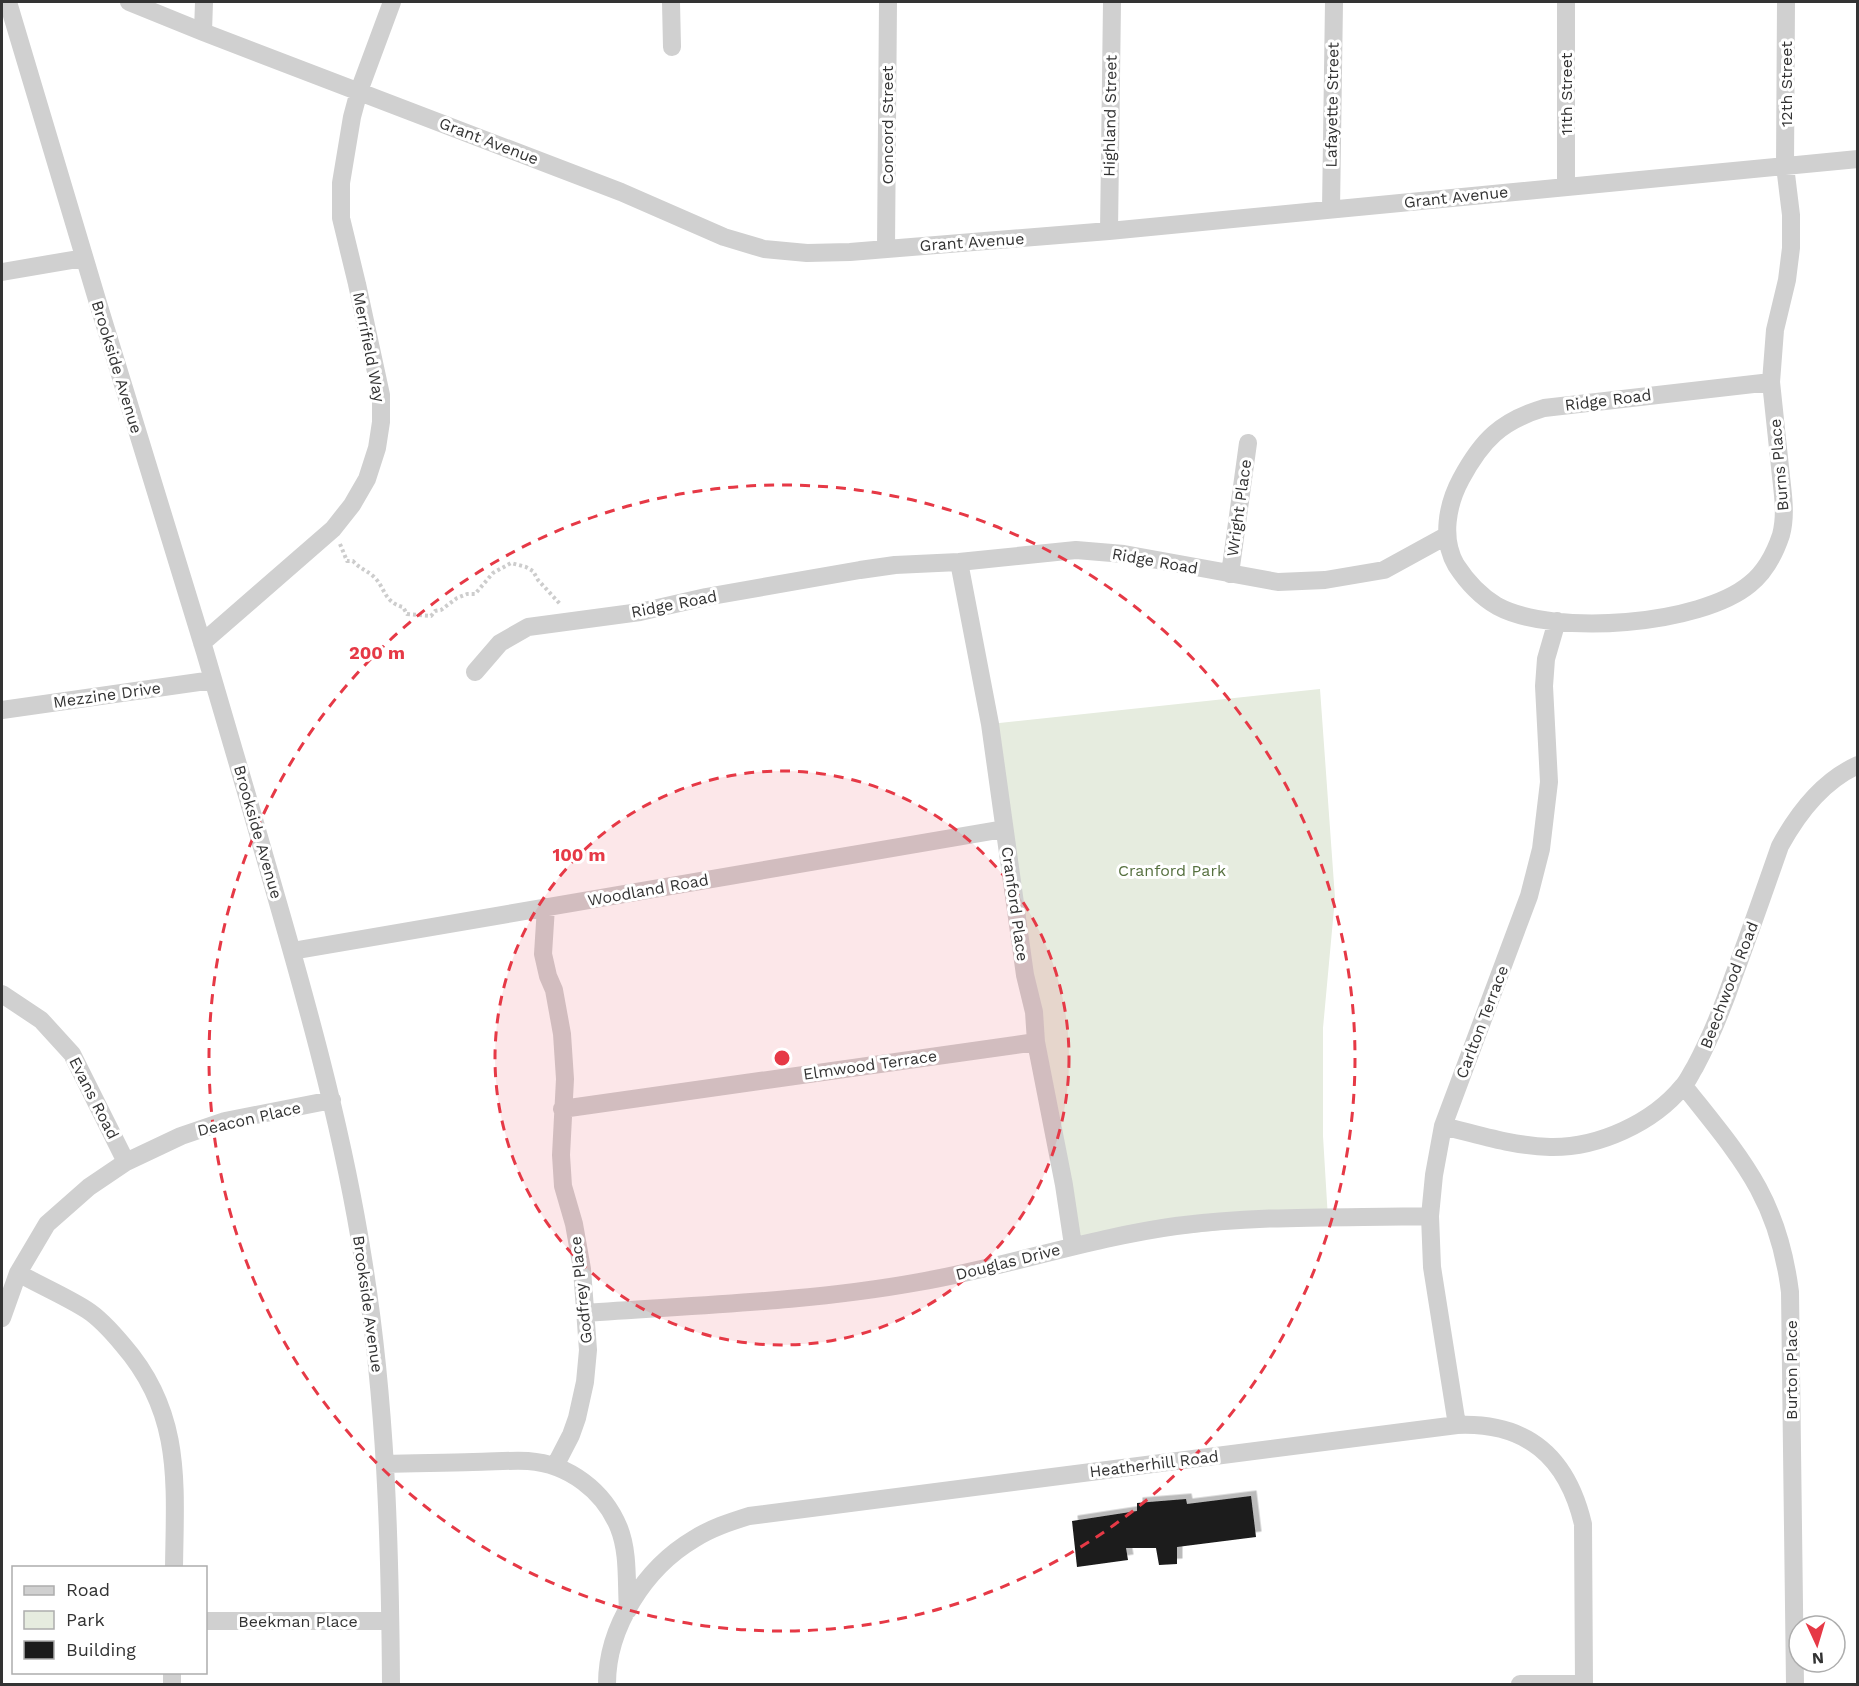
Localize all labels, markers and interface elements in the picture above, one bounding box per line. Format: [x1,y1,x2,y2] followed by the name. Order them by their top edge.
[1777,41,1796,127] street label: 12th Street
[1321,42,1343,168] street label: Lafayette Street
[1557,52,1576,135] street label: 11th Street
[1099,55,1121,177] street label: Highland Street
[878,65,897,184] street label: Concord Street
[437,113,541,169] street label: Grant Avenue
[1403,182,1509,212] street label: Grant Avenue
[919,229,1025,255] street label: Grant Avenue
[349,290,389,404] street label: Merrifield Way
[88,298,146,436] street label: Brookside Avenue
[1564,385,1652,415] street label: Ridge Road
[1766,418,1792,512] street label: Burns Place
[1223,458,1255,558] street label: Wright Place
[1110,544,1200,578] street label: Ridge Road
[629,586,719,622] street label: Ridge Road
[349,642,405,663] text: 200 m
[52,678,162,712] street label: Mezzine Drive
[230,763,286,901] street label: Brookside Avenue
[552,844,606,865] text: 100 m
[998,846,1032,962] street label: Cranford Place
[1118,861,1226,880] park label: Cranford Park
[586,870,710,910] street label: Woodland Road
[1696,919,1762,1051] street label: Beechwood Road
[1452,963,1512,1081] street label: Carlton Terrace
[802,1046,938,1084] street label: Elmwood Terrace
[772,1048,792,1068] centre of rings
[65,1054,123,1142] street label: Evans Road
[195,1098,303,1140] street label: Deacon Place
[349,1234,387,1374] street label: Brookside Avenue
[566,1235,596,1345] street label: Godfrey Place
[954,1240,1062,1284] street label: Douglas Drive
[1782,1320,1801,1420] street label: Burton Place
[1088,1447,1220,1481] street label: Heatherhill Road
[12,1566,207,1674] legend
[66,1579,110,1600] text: Road
[66,1609,105,1630] text: Park
[238,1612,358,1631] street label: Beekman Place
[1787,1614,1847,1674] north arrow
[66,1639,136,1660] text: Building
[1811,1649,1825,1668] text: N

